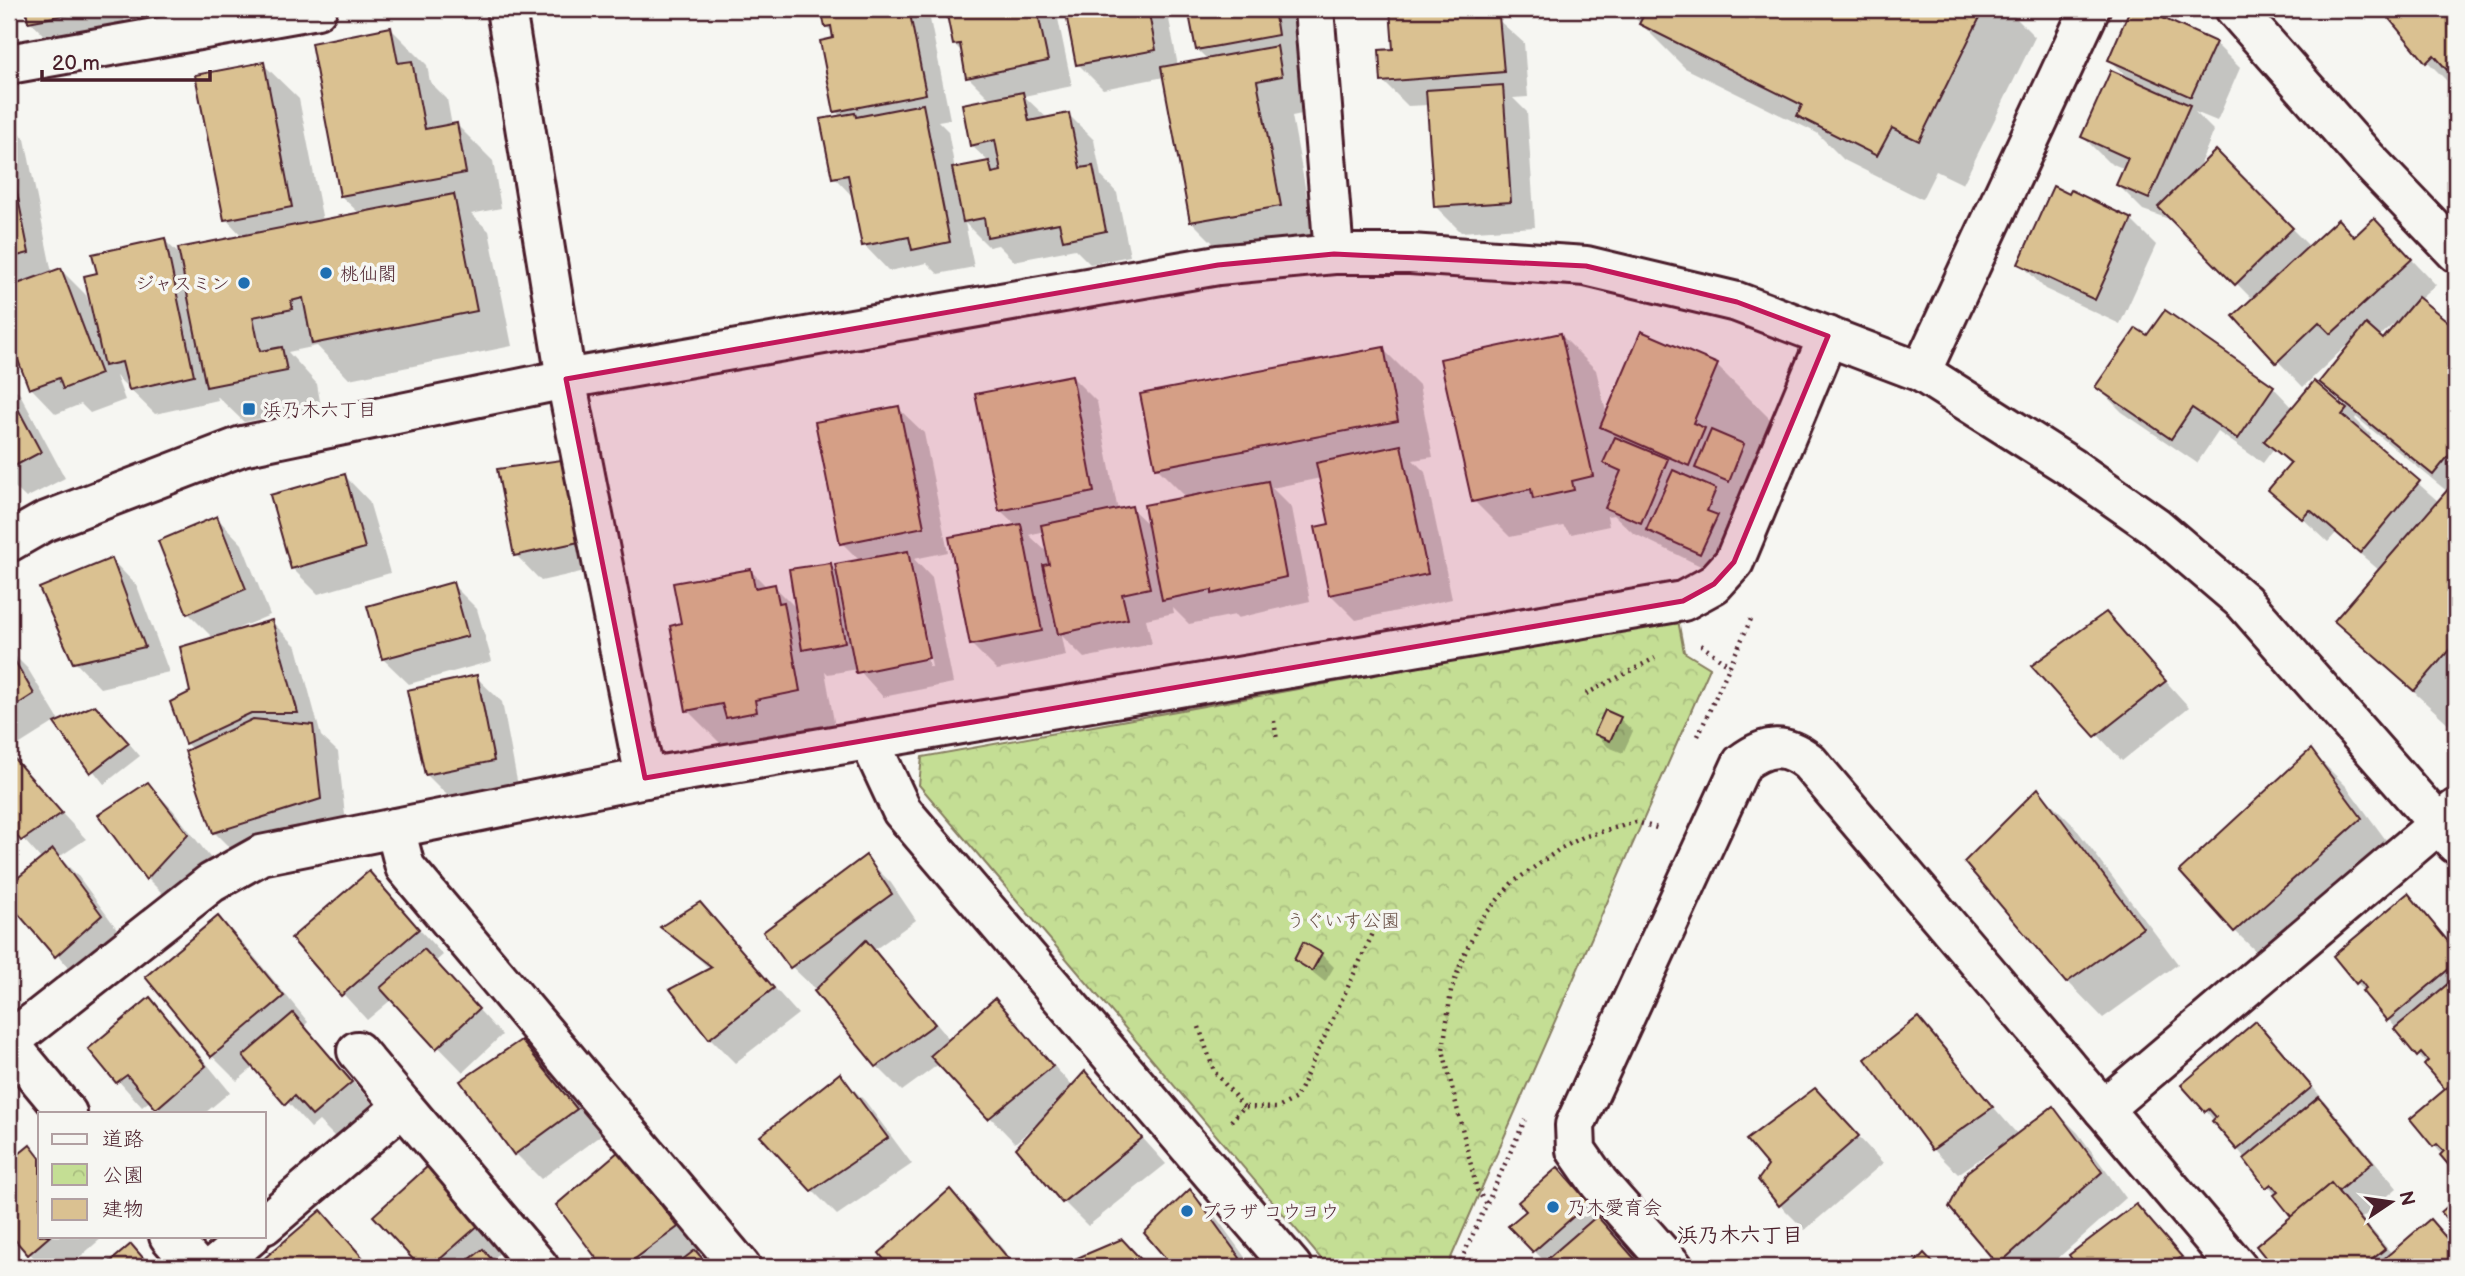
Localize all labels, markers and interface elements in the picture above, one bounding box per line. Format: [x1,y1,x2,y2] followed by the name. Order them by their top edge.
[42,38,210,82] scale bar
[52,51,100,76] text: 20 m
[340,263,397,286] place label: 桃仙閣
[318,265,334,281] marker: 桃仙閣
[135,273,230,296] place label: ジャスミン
[236,275,252,291] marker: ジャスミン
[263,399,377,422] place label: 浜乃木六丁目
[241,401,257,417] marker: 浜乃木六丁目
[1286,910,1400,933] park label: うぐいす公園
[38,1112,266,1238] legend
[102,1127,144,1152] text: 道路
[102,1163,144,1188] text: 公園
[2356,1168,2426,1238] north arrow
[2393,1189,2419,1208] text: N
[102,1197,144,1222] text: 建物
[1567,1197,1662,1220] place label: 乃木愛育会
[1545,1199,1561,1215] marker: 乃木愛育会
[1201,1201,1339,1224] place label: プラザ コウヨウ
[1179,1203,1195,1219] marker: プラザ コウヨウ
[1677,1223,1803,1248] district label: 浜乃木六丁目

